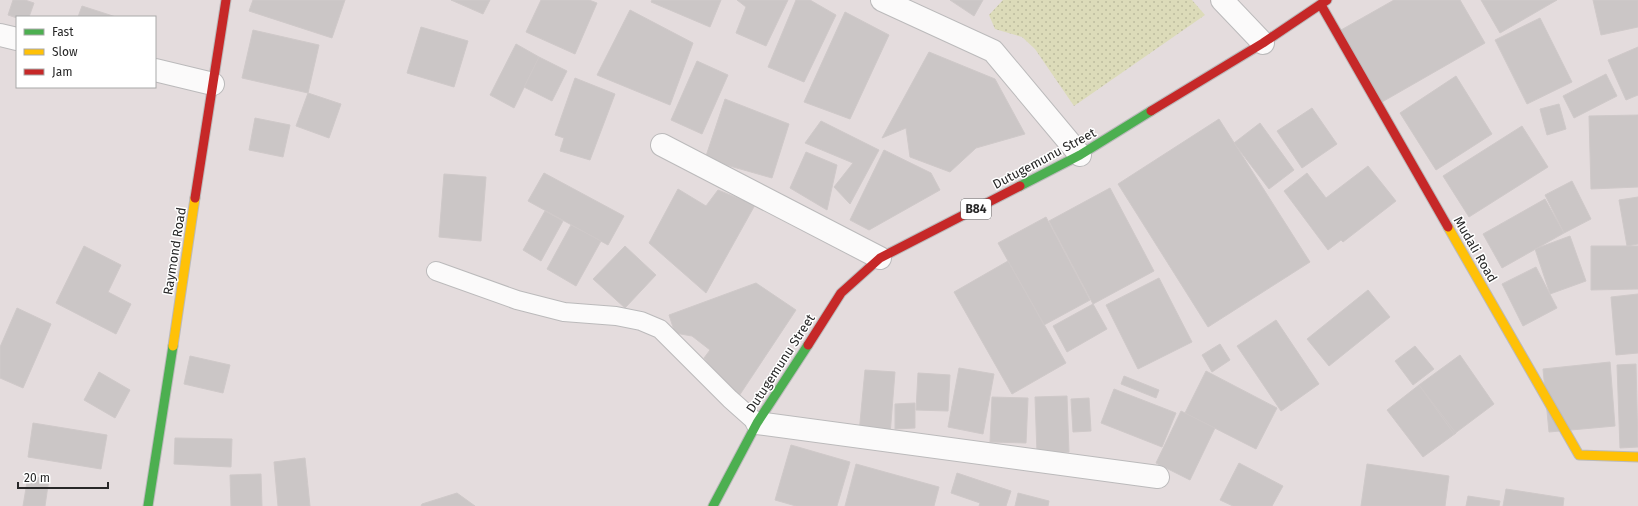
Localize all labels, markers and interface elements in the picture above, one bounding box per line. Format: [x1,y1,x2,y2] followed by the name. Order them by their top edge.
[16,16,156,88] legend
[52,25,74,39] text: Fast
[52,45,78,59] text: Slow
[52,65,72,79] text: Jam
[990,125,1099,192] street label: Dutugemunu Street
[961,199,991,219] road number: B84
[160,206,189,296] street label: Raymond Road
[1451,214,1500,285] street label: Mudali Road
[743,311,818,415] street label: Dutugemunu Street
[18,464,108,490] scale bar
[24,471,50,485] text: 20 m

